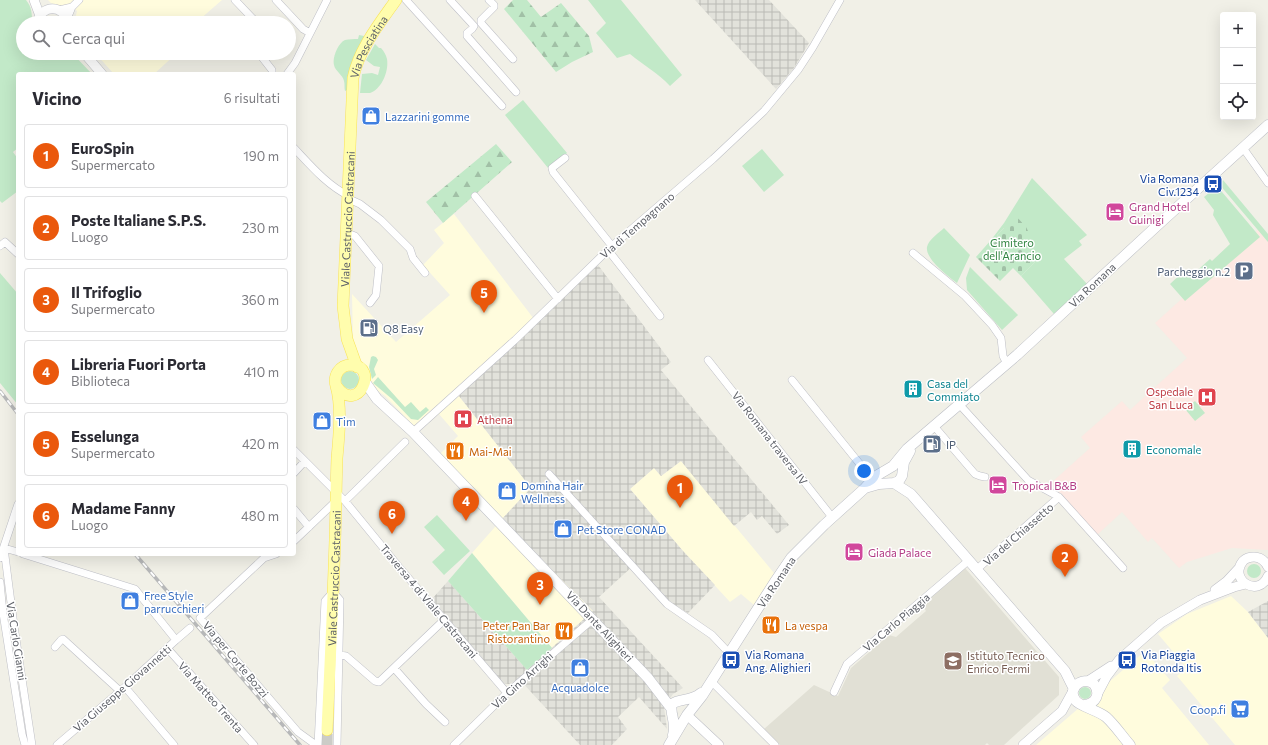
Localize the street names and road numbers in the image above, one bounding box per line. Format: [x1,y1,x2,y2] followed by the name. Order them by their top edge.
[347,13,389,79] street label: Via Pesciatina
[337,151,356,287] street label: Viale Castruccio Castracani
[597,189,677,261] street label: Via di Tempagnano
[1066,260,1118,310] street label: Via Romana
[730,389,811,488] street label: Via Romana traversa IV
[980,500,1056,568] street label: Via del Chiassetto
[324,510,342,646] street label: Viale Castruccio Castracani
[378,542,480,661] street label: Traversa 4 di Viale Castracani
[754,554,798,610] street label: Via Romana
[564,588,636,664] street label: Via Dante Alighieri
[860,590,932,654] street label: Via Carlo Piaggia
[4,601,30,681] street label: Via Carlo Gianni
[200,618,272,700] street label: Via per Corte Bozzi
[70,642,174,734] street label: Via Giuseppe Giovannetti
[489,649,556,711] street label: Via Gino Arrighi
[176,659,246,735] street label: Via Matteo Trenta

